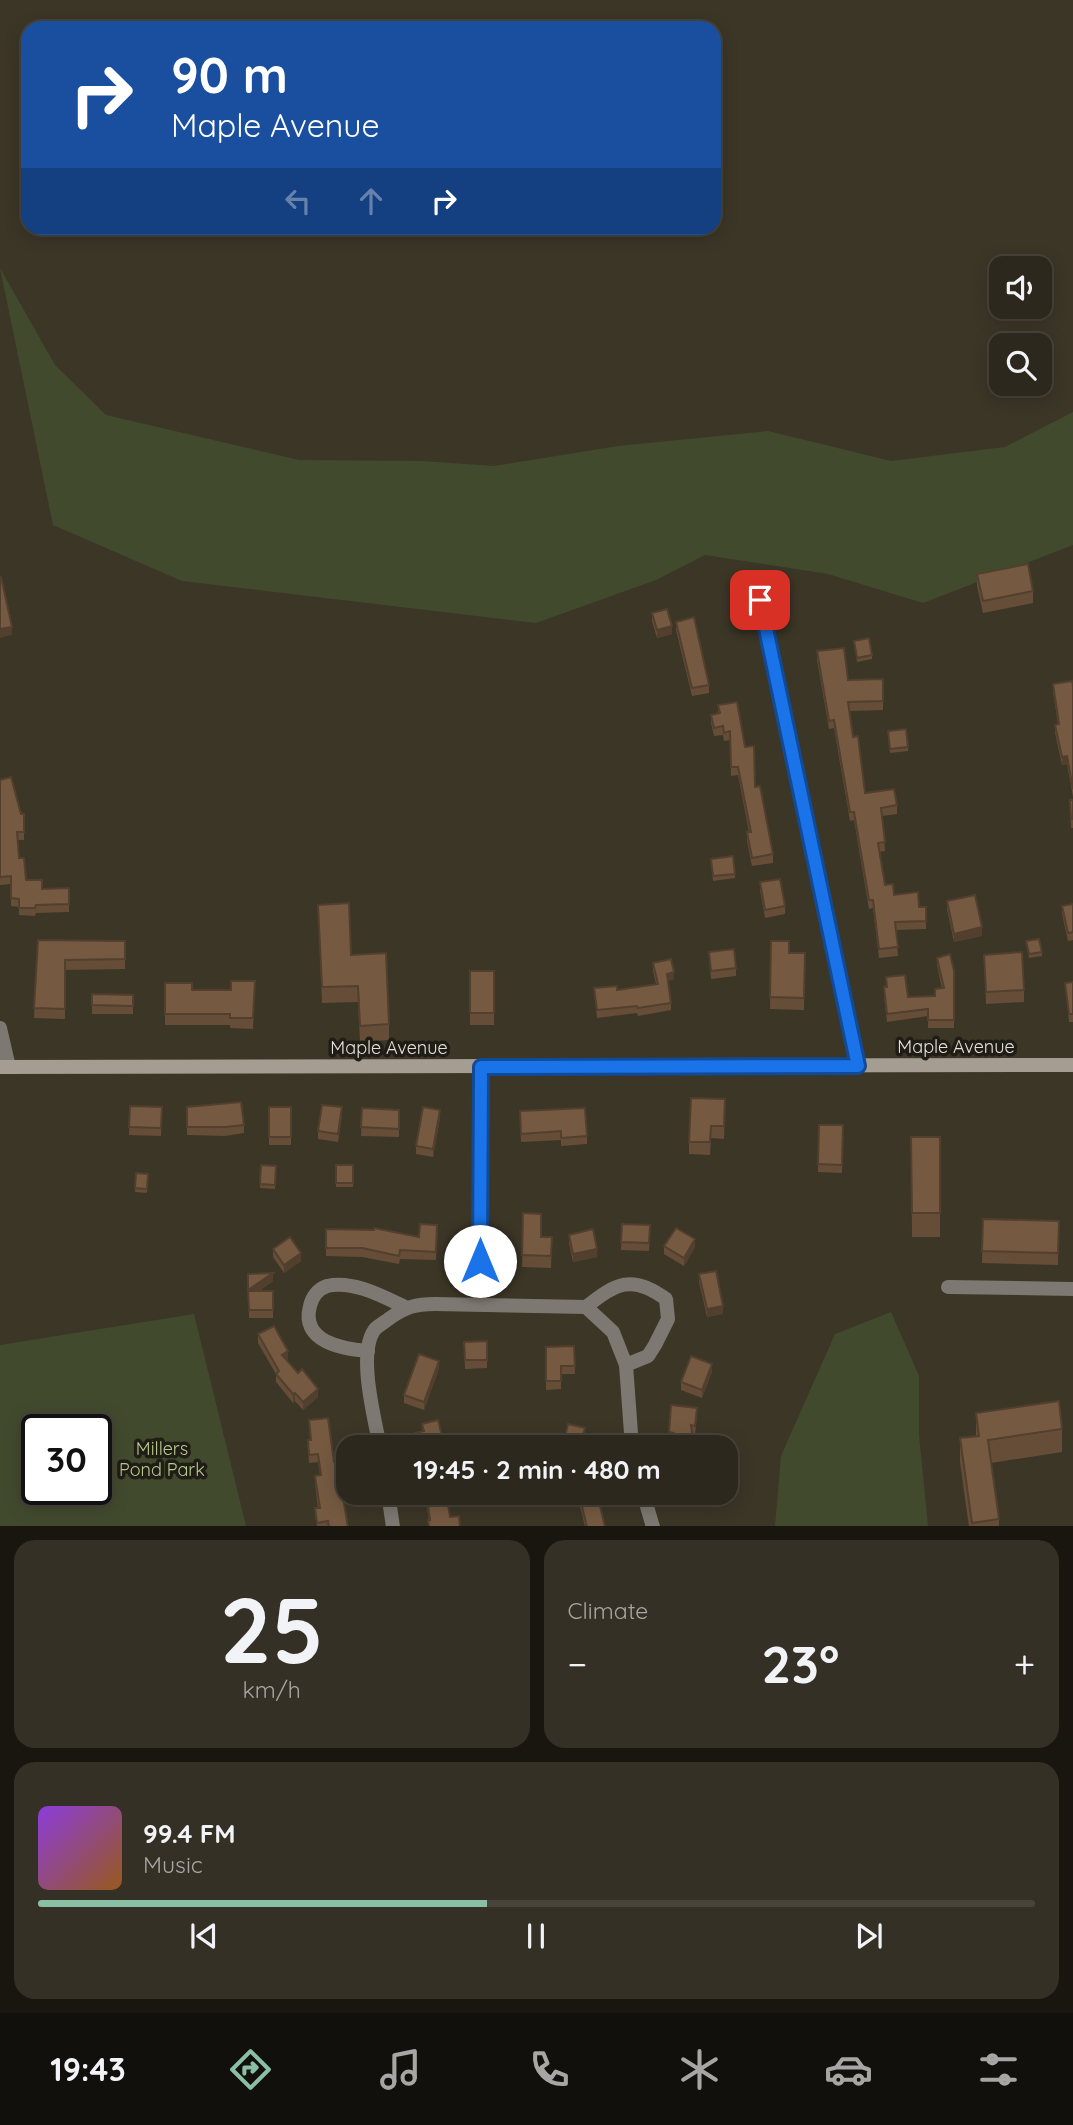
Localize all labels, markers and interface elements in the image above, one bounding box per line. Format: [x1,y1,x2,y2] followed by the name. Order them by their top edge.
[171,44,288,105] text: 90 m
[56,49,147,140] icon: right
[171,105,380,145] text: Maple Avenue
[279,182,317,220] icon: left
[352,182,390,220] icon: ahead
[425,182,463,220] icon: right
[989,256,1052,396] map controls
[989,256,1052,319] button: sound
[989,333,1052,396] button: search
[730,570,790,630] pin
[741,581,779,619] icon: arrive
[897,1035,1015,1058] street label: Maple Avenue
[330,1036,448,1059] street label: Maple Avenue
[443,1224,517,1298] position arrow
[21,1414,112,1505] speed limit sign: 30
[119,1437,205,1481] park label: Millers Pond Park
[413,1453,661,1486] text: 19:45 · 2 min · 480 m
[220,1572,324,1686] text: 25
[568,1596,648,1625] text: Climate
[761,1631,839,1696] text: 23°
[568,1640,587,1688] text: −
[1014,1640,1035,1688] text: +
[243,1675,301,1704] text: km/h
[143,1817,236,1850] text: 99.4 FM
[143,1850,203,1879] text: Music
[185,1917,223,1955] icon: previous
[517,1917,555,1955] icon: pause
[850,1917,888,1955] icon: next
[226,2045,275,2094] icon: directions
[376,2045,425,2094] icon: music
[525,2045,574,2094] icon: phone
[675,2045,724,2094] icon: climate
[824,2045,873,2094] icon: car
[974,2045,1023,2094] icon: filters
[50,2049,126,2089] text: 19:43

